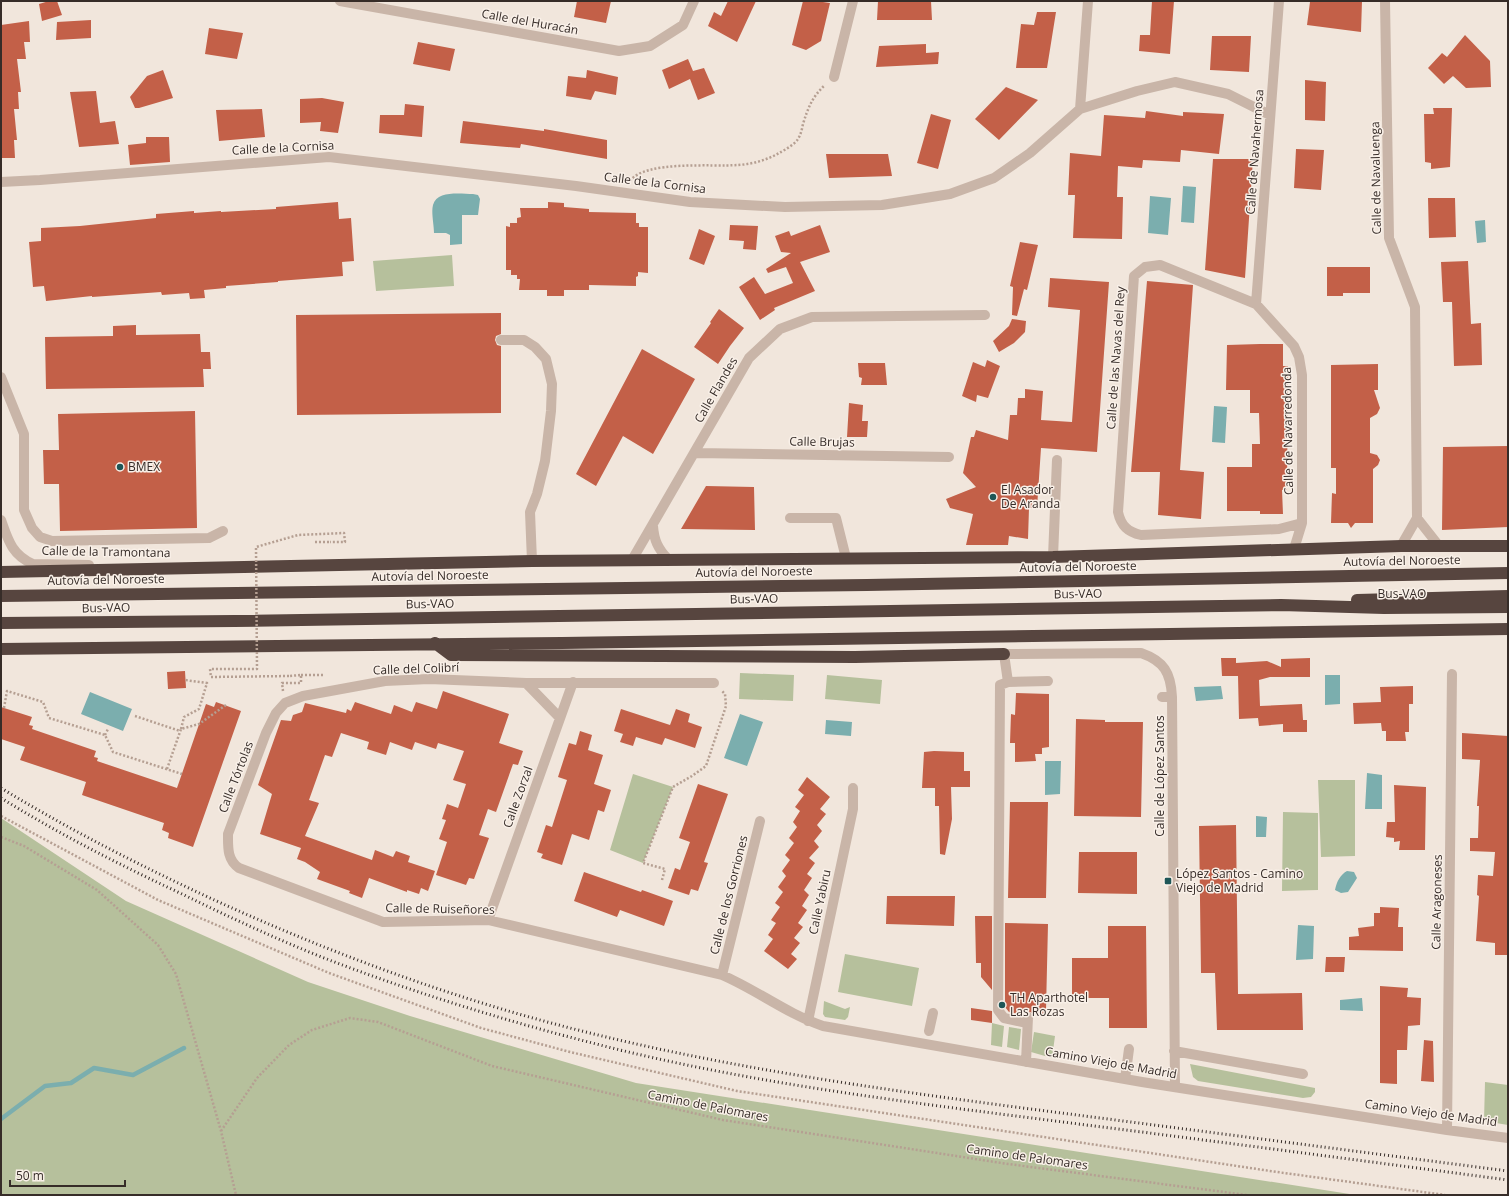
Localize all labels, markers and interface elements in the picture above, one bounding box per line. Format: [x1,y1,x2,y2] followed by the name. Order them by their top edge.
[480,5,580,38] street label: Calle del Huracán
[1242,89,1267,215] street label: Calle de Navahermosa
[1366,121,1385,235] street label: Calle de Navaluenga
[231,136,335,159] street label: Calle de la Cornisa
[603,168,707,197] street label: Calle de la Cornisa
[1102,285,1129,430] street label: Calle de las Navas del Rey
[690,354,741,426] street label: Calle Flandes
[1278,367,1297,495] street label: Calle de Navarredonda
[789,432,855,451] street label: Calle Brujas
[128,458,160,475] place label: BMEX
[115,462,125,472] marker: BMEX
[1001,481,1060,512] place label: El Asador De Aranda
[988,492,998,502] marker: El Asador De Aranda
[41,542,171,561] street label: Calle de la Tramontana
[1343,551,1461,570] street label: Autovía del Noroeste
[1019,557,1137,576] street label: Autovía del Noroeste
[695,562,813,581] street label: Autovía del Noroeste
[371,566,489,585] street label: Autovía del Noroeste
[47,570,165,589] street label: Autovía del Noroeste
[1053,585,1103,602] street label: Bus-VAO
[1378,585,1426,602] street label: Bus-VAO
[729,590,779,607] street label: Bus-VAO
[405,595,455,612] street label: Bus-VAO
[81,599,131,616] street label: Bus-VAO
[372,658,460,679] street label: Calle del Colibrí
[1151,715,1168,837] street label: Calle de López Santos
[214,738,257,815] street label: Calle Tórtolas
[499,764,537,830] street label: Calle Zorzal
[705,833,752,956] street label: Calle de los Gorriones
[1427,854,1446,950] street label: Calle Aragoneses
[1176,865,1303,896] place label: López Santos - Camino Viejo de Madrid
[804,868,835,936] street label: Calle Yabiru
[1163,876,1173,886] marker: López Santos - Camino Viejo de Madrid
[385,899,495,918] street label: Calle de Ruiseñores
[1010,989,1088,1020] place label: TH Aparthotel Las Rozas
[997,1000,1007,1010] marker: TH Aparthotel Las Rozas
[1044,1043,1178,1082] street label: Camino Viejo de Madrid
[646,1085,770,1126] street label: Camino de Palomares
[1364,1095,1498,1130] street label: Camino Viejo de Madrid
[965,1140,1089,1173] street label: Camino de Palomares
[10,1162,125,1188] scale bar
[16,1167,44,1184] text: 50 m

